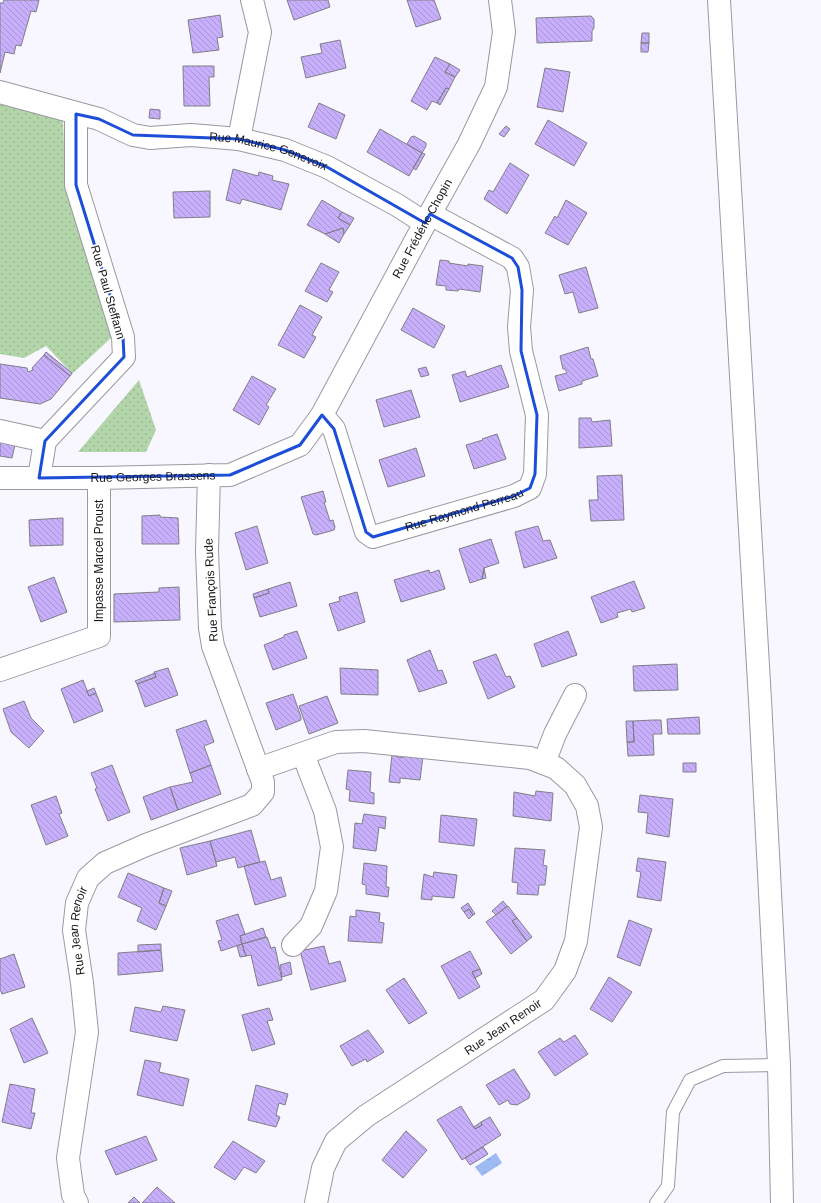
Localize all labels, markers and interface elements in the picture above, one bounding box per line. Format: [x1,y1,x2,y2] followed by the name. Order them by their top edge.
[209,130,329,173] street label: Rue Maurice Genevoix
[390,177,455,281] street label: Rue Frédéric Chopin
[88,243,128,341] street label: Rue Paul Steffann
[91,468,216,485] street label: Rue Georges Brassens
[403,485,526,534] street label: Rue Raymond Perreau
[92,499,106,622] street label: Impasse Marcel Proust
[201,538,221,642] street label: Rue François Rude
[67,884,90,976] street label: Rue Jean Renoir
[462,996,544,1058] street label: Rue Jean Renoir

